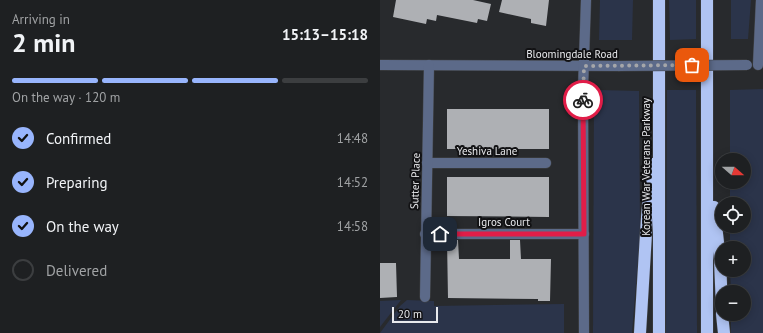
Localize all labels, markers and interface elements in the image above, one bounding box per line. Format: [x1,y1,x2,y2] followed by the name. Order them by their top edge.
[12,11,70,28] text: Arriving in
[282,25,368,44] text: 15:13–15:18
[12,26,75,59] text: 2 min
[526,47,618,61] street label: Bloomingdale Road
[675,48,709,82] pin
[681,54,703,76] icon: bag
[563,80,603,120] courier
[12,89,120,106] text: On the way · 120 m
[572,89,594,111] icon: bike
[639,97,653,236] street label: Korean War Veterans Parkway
[12,127,34,149] icon: check
[46,129,111,148] text: Confirmed
[337,130,368,147] text: 14:48
[457,144,518,158] street label: Yeshiva Lane
[407,152,423,209] street label: Sutter Place
[715,153,751,189] north arrow
[715,153,751,321] map controls
[12,171,34,193] icon: check
[46,173,108,192] text: Preparing
[337,174,368,191] text: 14:52
[715,197,751,233] button: locate
[12,215,34,237] icon: check
[478,215,530,229] street label: Igros Court
[46,217,119,236] text: On the way
[423,217,457,251] pin
[337,218,368,235] text: 14:58
[429,223,451,245] icon: home
[715,241,751,277] button: +
[46,261,107,280] text: Delivered
[715,285,751,321] button: −
[392,305,438,324] scale bar
[398,307,422,321] text: 20 m

